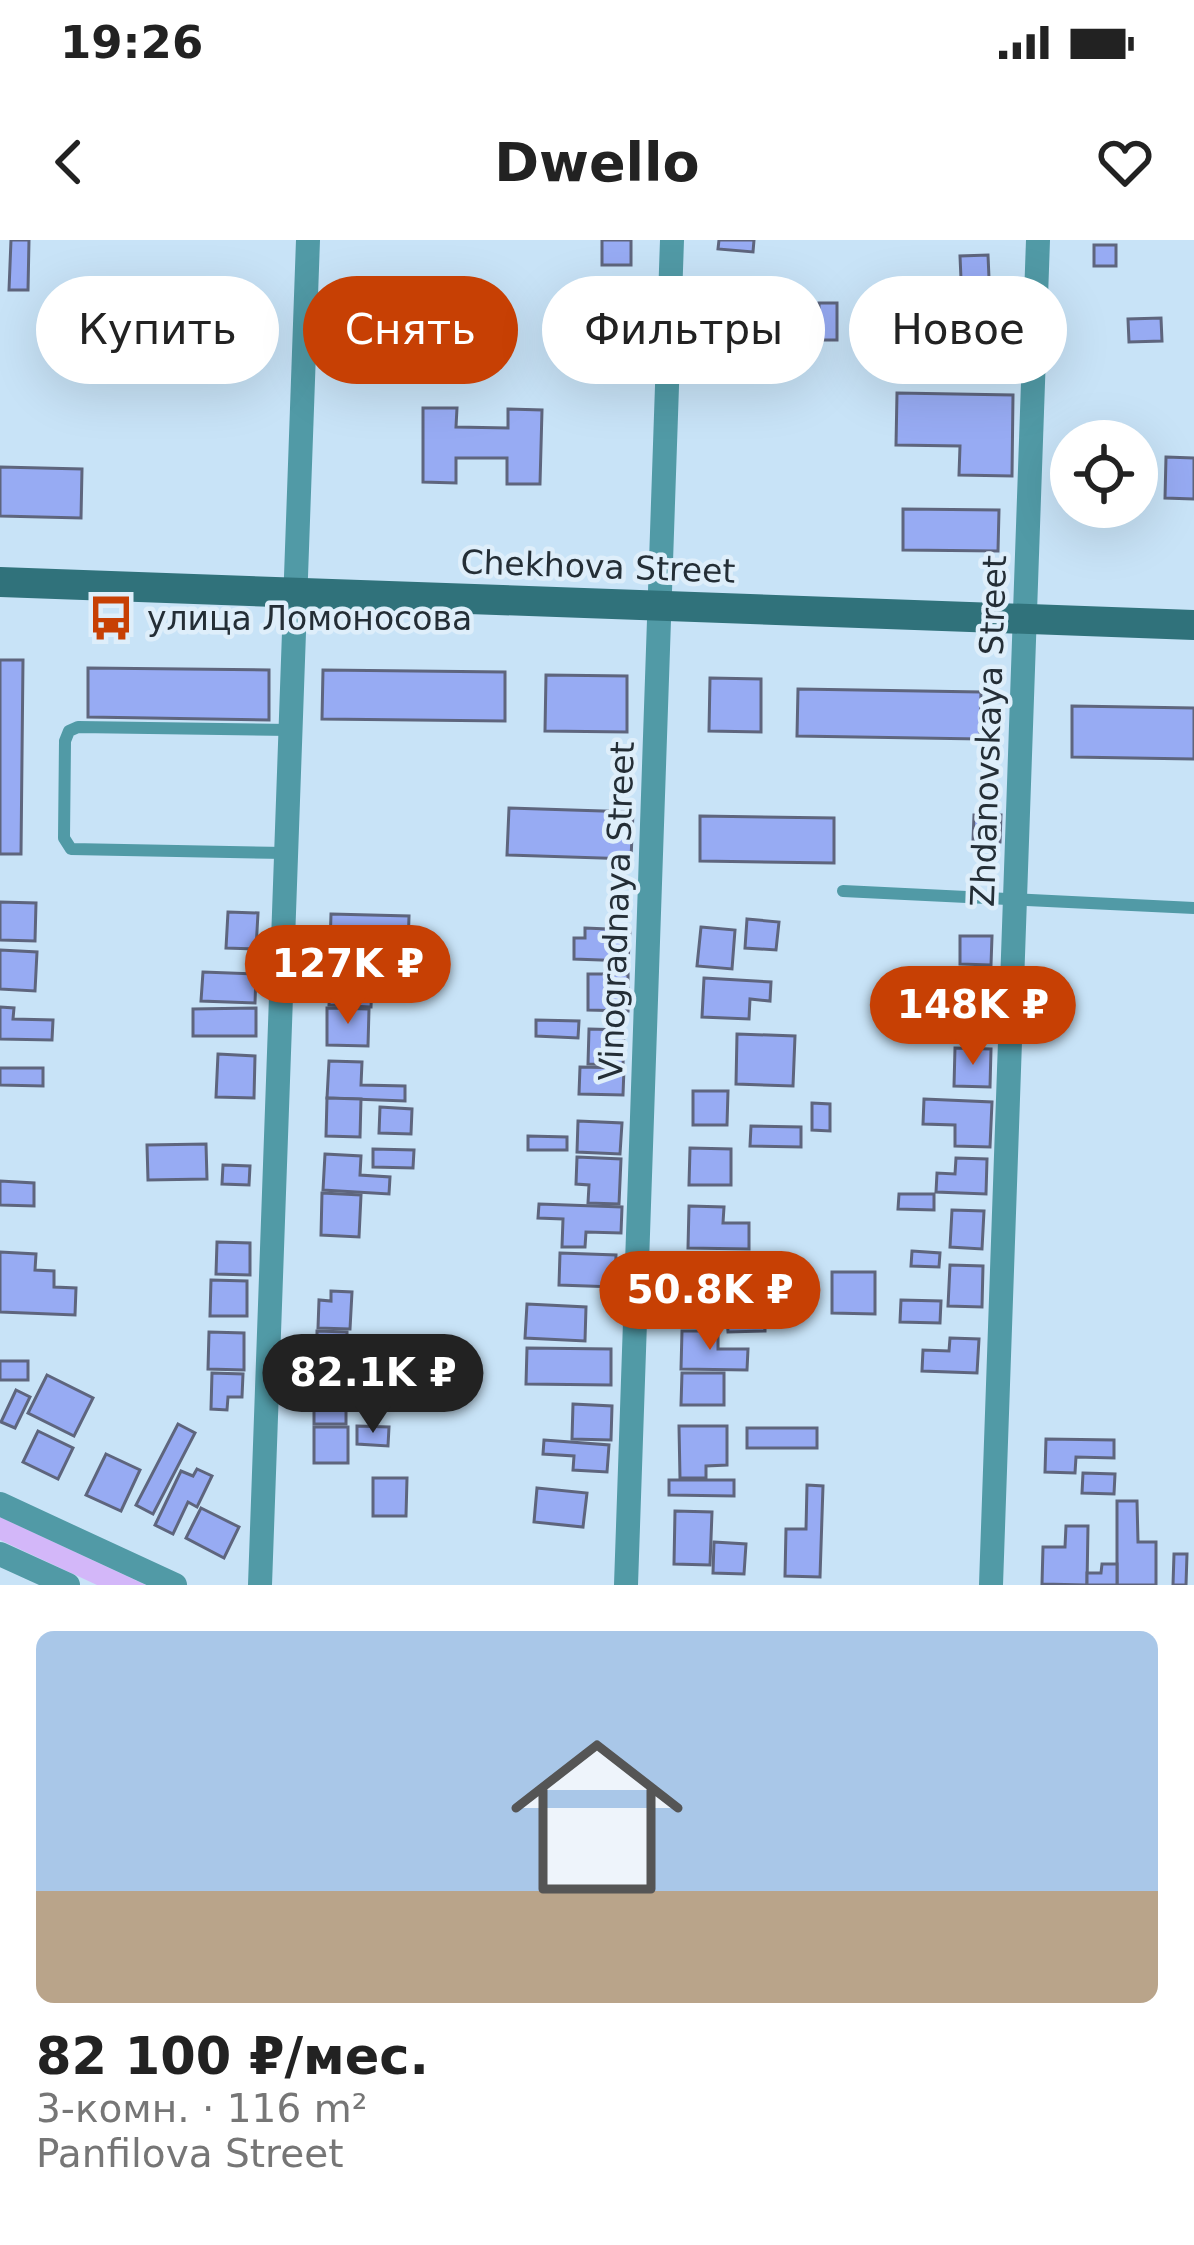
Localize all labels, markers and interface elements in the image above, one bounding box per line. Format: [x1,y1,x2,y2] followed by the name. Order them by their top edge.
[60,16,203,69] text: 19:26
[36,129,102,195] icon: back
[1092,129,1158,195] icon: heart
[494,131,700,194] text: Dwello
[36,276,279,384] chip: Купить
[303,276,518,384] chip: Снять
[542,276,825,384] chip: Фильтры
[849,276,1067,384] chip: Новое
[1050,420,1158,528] map controls
[1050,420,1158,528] button: locate
[460,542,736,591] street label: Chekhova Street
[963,554,1014,907] street label: Zhdanovskaya Street
[86,593,136,643] bus stop icon: улица Ломоносова
[147,599,472,638] place label: улица Ломоносова
[591,741,642,1081] street label: Vinogradnaya Street
[250,925,446,1027] pin: 127K ₽
[272,941,424,986] text: 127K ₽
[875,966,1071,1068] pin: 148K ₽
[897,982,1049,1027] text: 148K ₽
[599,1251,821,1353] pin: 50.8K ₽
[626,1267,794,1312] text: 50.8K ₽
[262,1334,484,1436] pin: 82.1K ₽
[289,1350,457,1395] text: 82.1K ₽
[489,1709,705,1925] icon: home
[36,2027,429,2086] text: 82 100 ₽/мес.
[36,2086,367,2131] text: 3-комн. · 116 m²
[36,2131,344,2176] text: Panfilova Street

